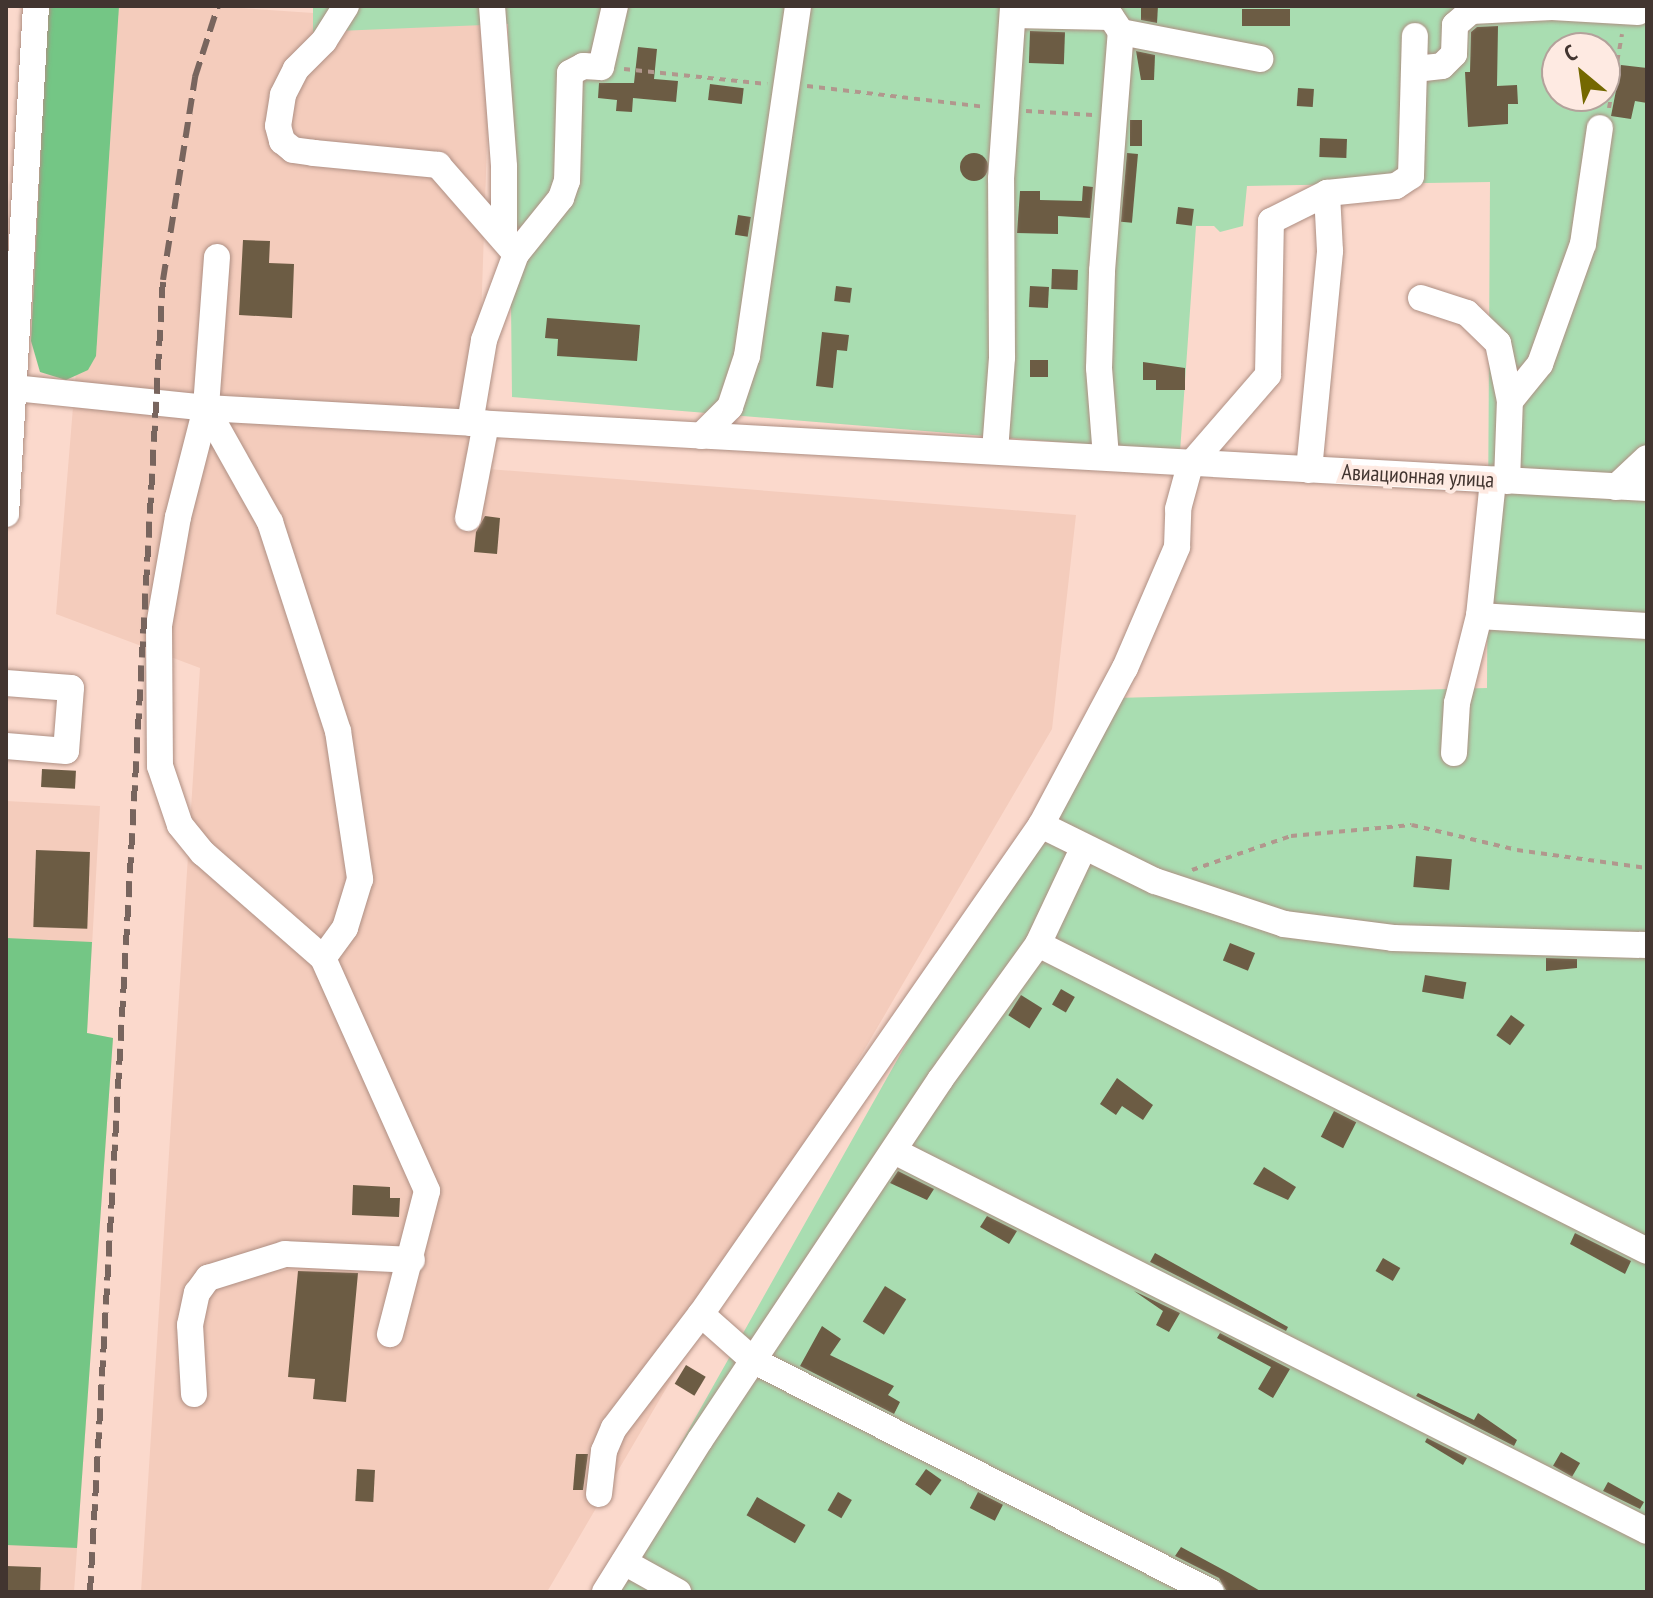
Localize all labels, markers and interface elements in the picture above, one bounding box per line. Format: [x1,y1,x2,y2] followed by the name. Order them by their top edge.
[1541,32,1621,112] north arrow
[1559,38,1582,67] text: С
[1341,459,1495,493] street label: Авиационная улица

